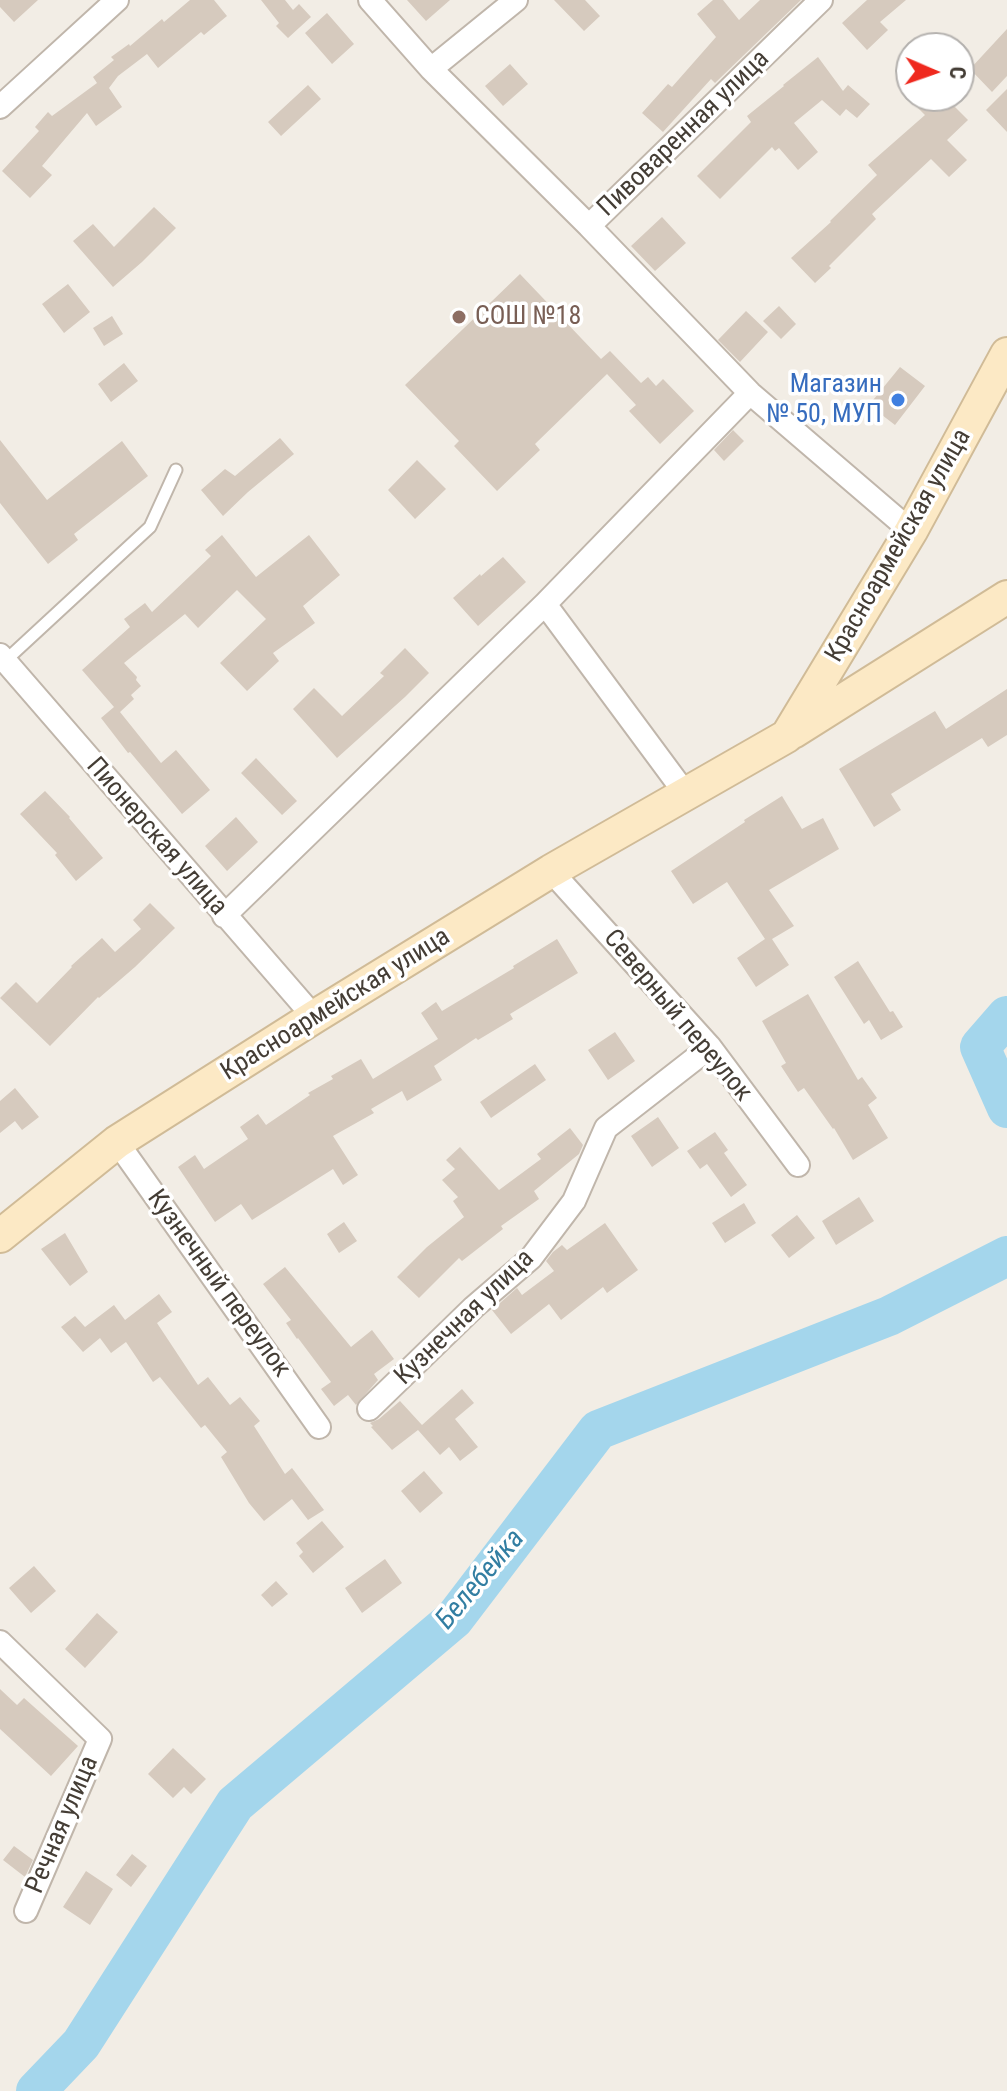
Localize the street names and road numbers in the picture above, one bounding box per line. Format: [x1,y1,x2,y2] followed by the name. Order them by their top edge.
[592,44,776,224] street label: Пивоваренная улица
[820,424,978,668] street label: Красноармейская улица
[79,752,233,922] street label: Пионерская улица
[216,922,456,1088] street label: Красноармейская улица
[596,924,758,1108] street label: Северный переулок
[140,1184,296,1384] street label: Кузнечный переулок
[389,1244,541,1392] street label: Кузнечная улица
[20,1752,106,1898] street label: Речная улица

